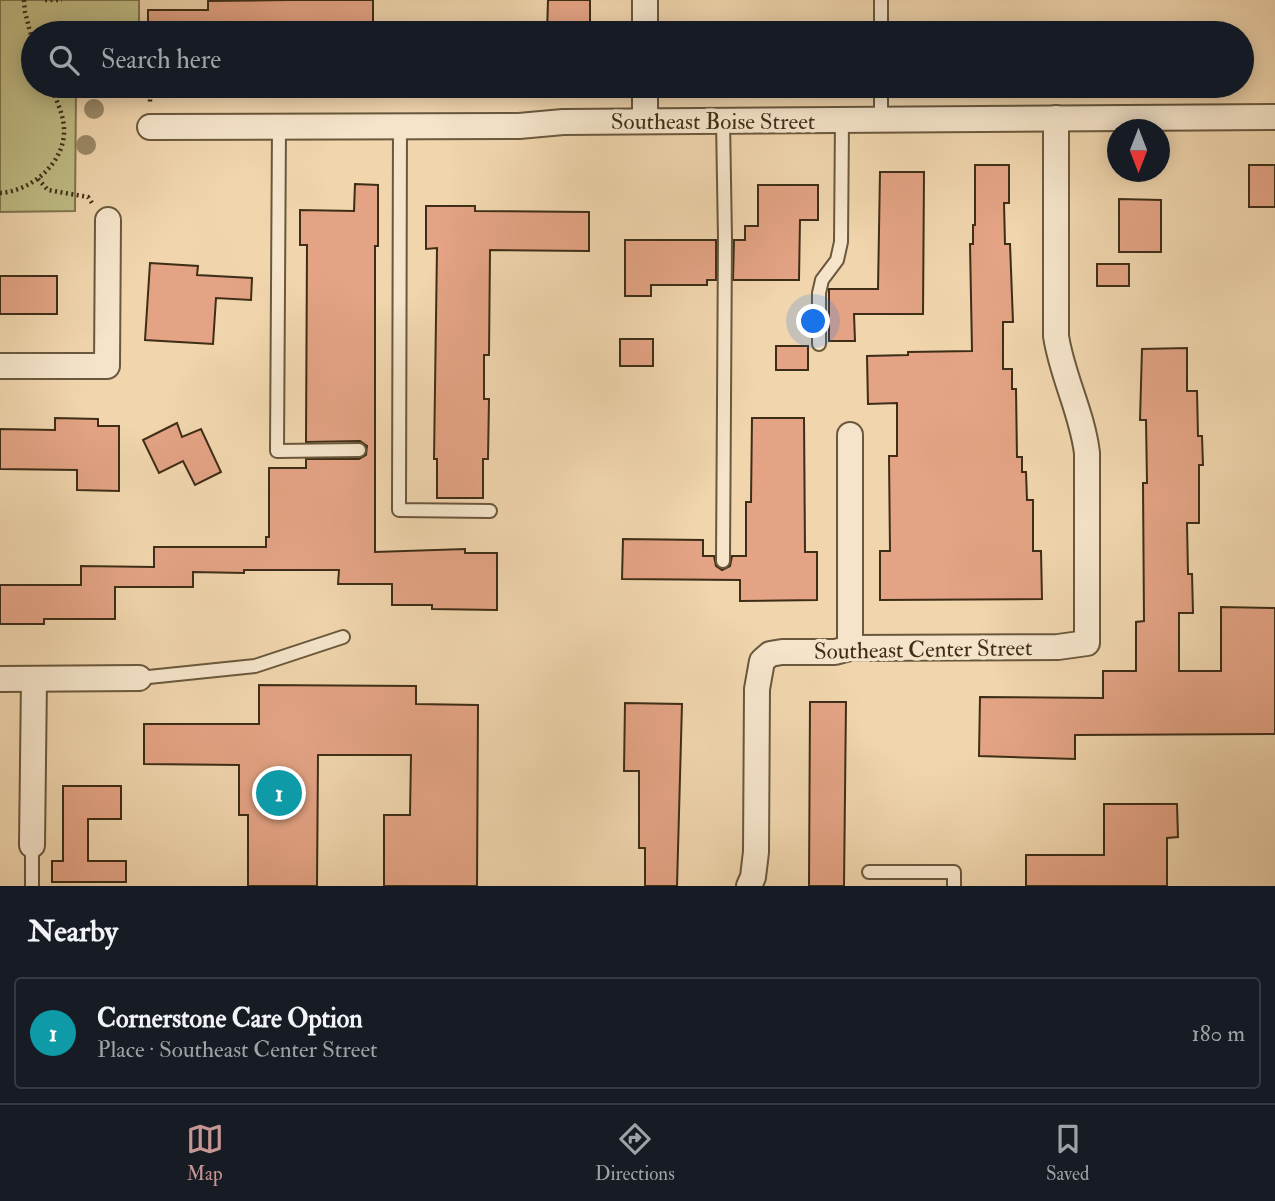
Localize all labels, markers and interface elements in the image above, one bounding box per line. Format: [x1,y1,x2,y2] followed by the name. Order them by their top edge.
[21,21,1254,98] search box
[45,41,83,79] icon: search
[101,44,221,76] text: Search here
[611,107,815,136] street label: Southeast Boise Street
[1107,119,1170,182] north arrow
[796,304,830,338] your location
[813,633,1033,666] street label: Southeast Center Street
[256,767,302,819] pin: 1
[28,913,118,950] text: Nearby
[97,1003,363,1035] text: Cornerstone Care Option
[49,1019,57,1048] text: 1
[1192,1019,1245,1048] text: 180 m
[97,1035,377,1064] text: Place · Southeast Center Street
[186,1120,224,1186] tab: Map
[595,1120,675,1186] tab: Directions
[1046,1120,1089,1186] tab: Saved

